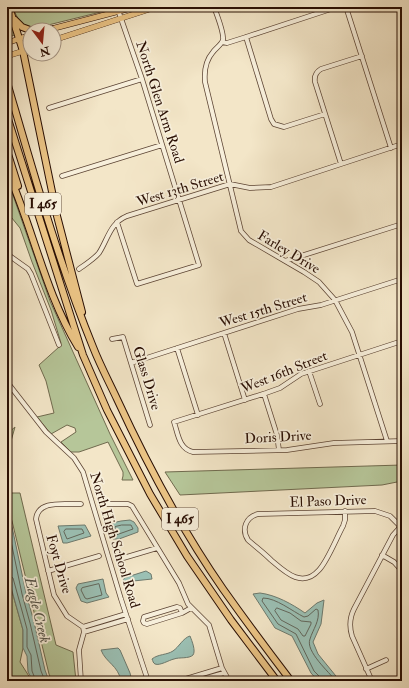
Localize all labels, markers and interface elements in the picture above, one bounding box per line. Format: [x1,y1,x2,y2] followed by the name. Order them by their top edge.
[22,22,62,62] north arrow
[132,39,188,165] street label: North Glen Arm Road
[37,43,52,59] text: N
[133,168,226,211] street label: West 13th Street
[25,193,61,215] road number: I 465
[254,227,323,278] street label: Farley Drive
[216,288,309,332] street label: West 15th Street
[129,344,165,412] street label: Glass Drive
[237,347,330,397] street label: West 16th Street
[244,427,312,447] street label: Doris Drive
[86,470,144,610] street label: North High School Road
[289,491,367,511] street label: El Paso Drive
[162,508,198,530] road number: I 465
[41,532,76,596] street label: Foyt Drive
[19,574,54,645] water label: Eagle Creek

